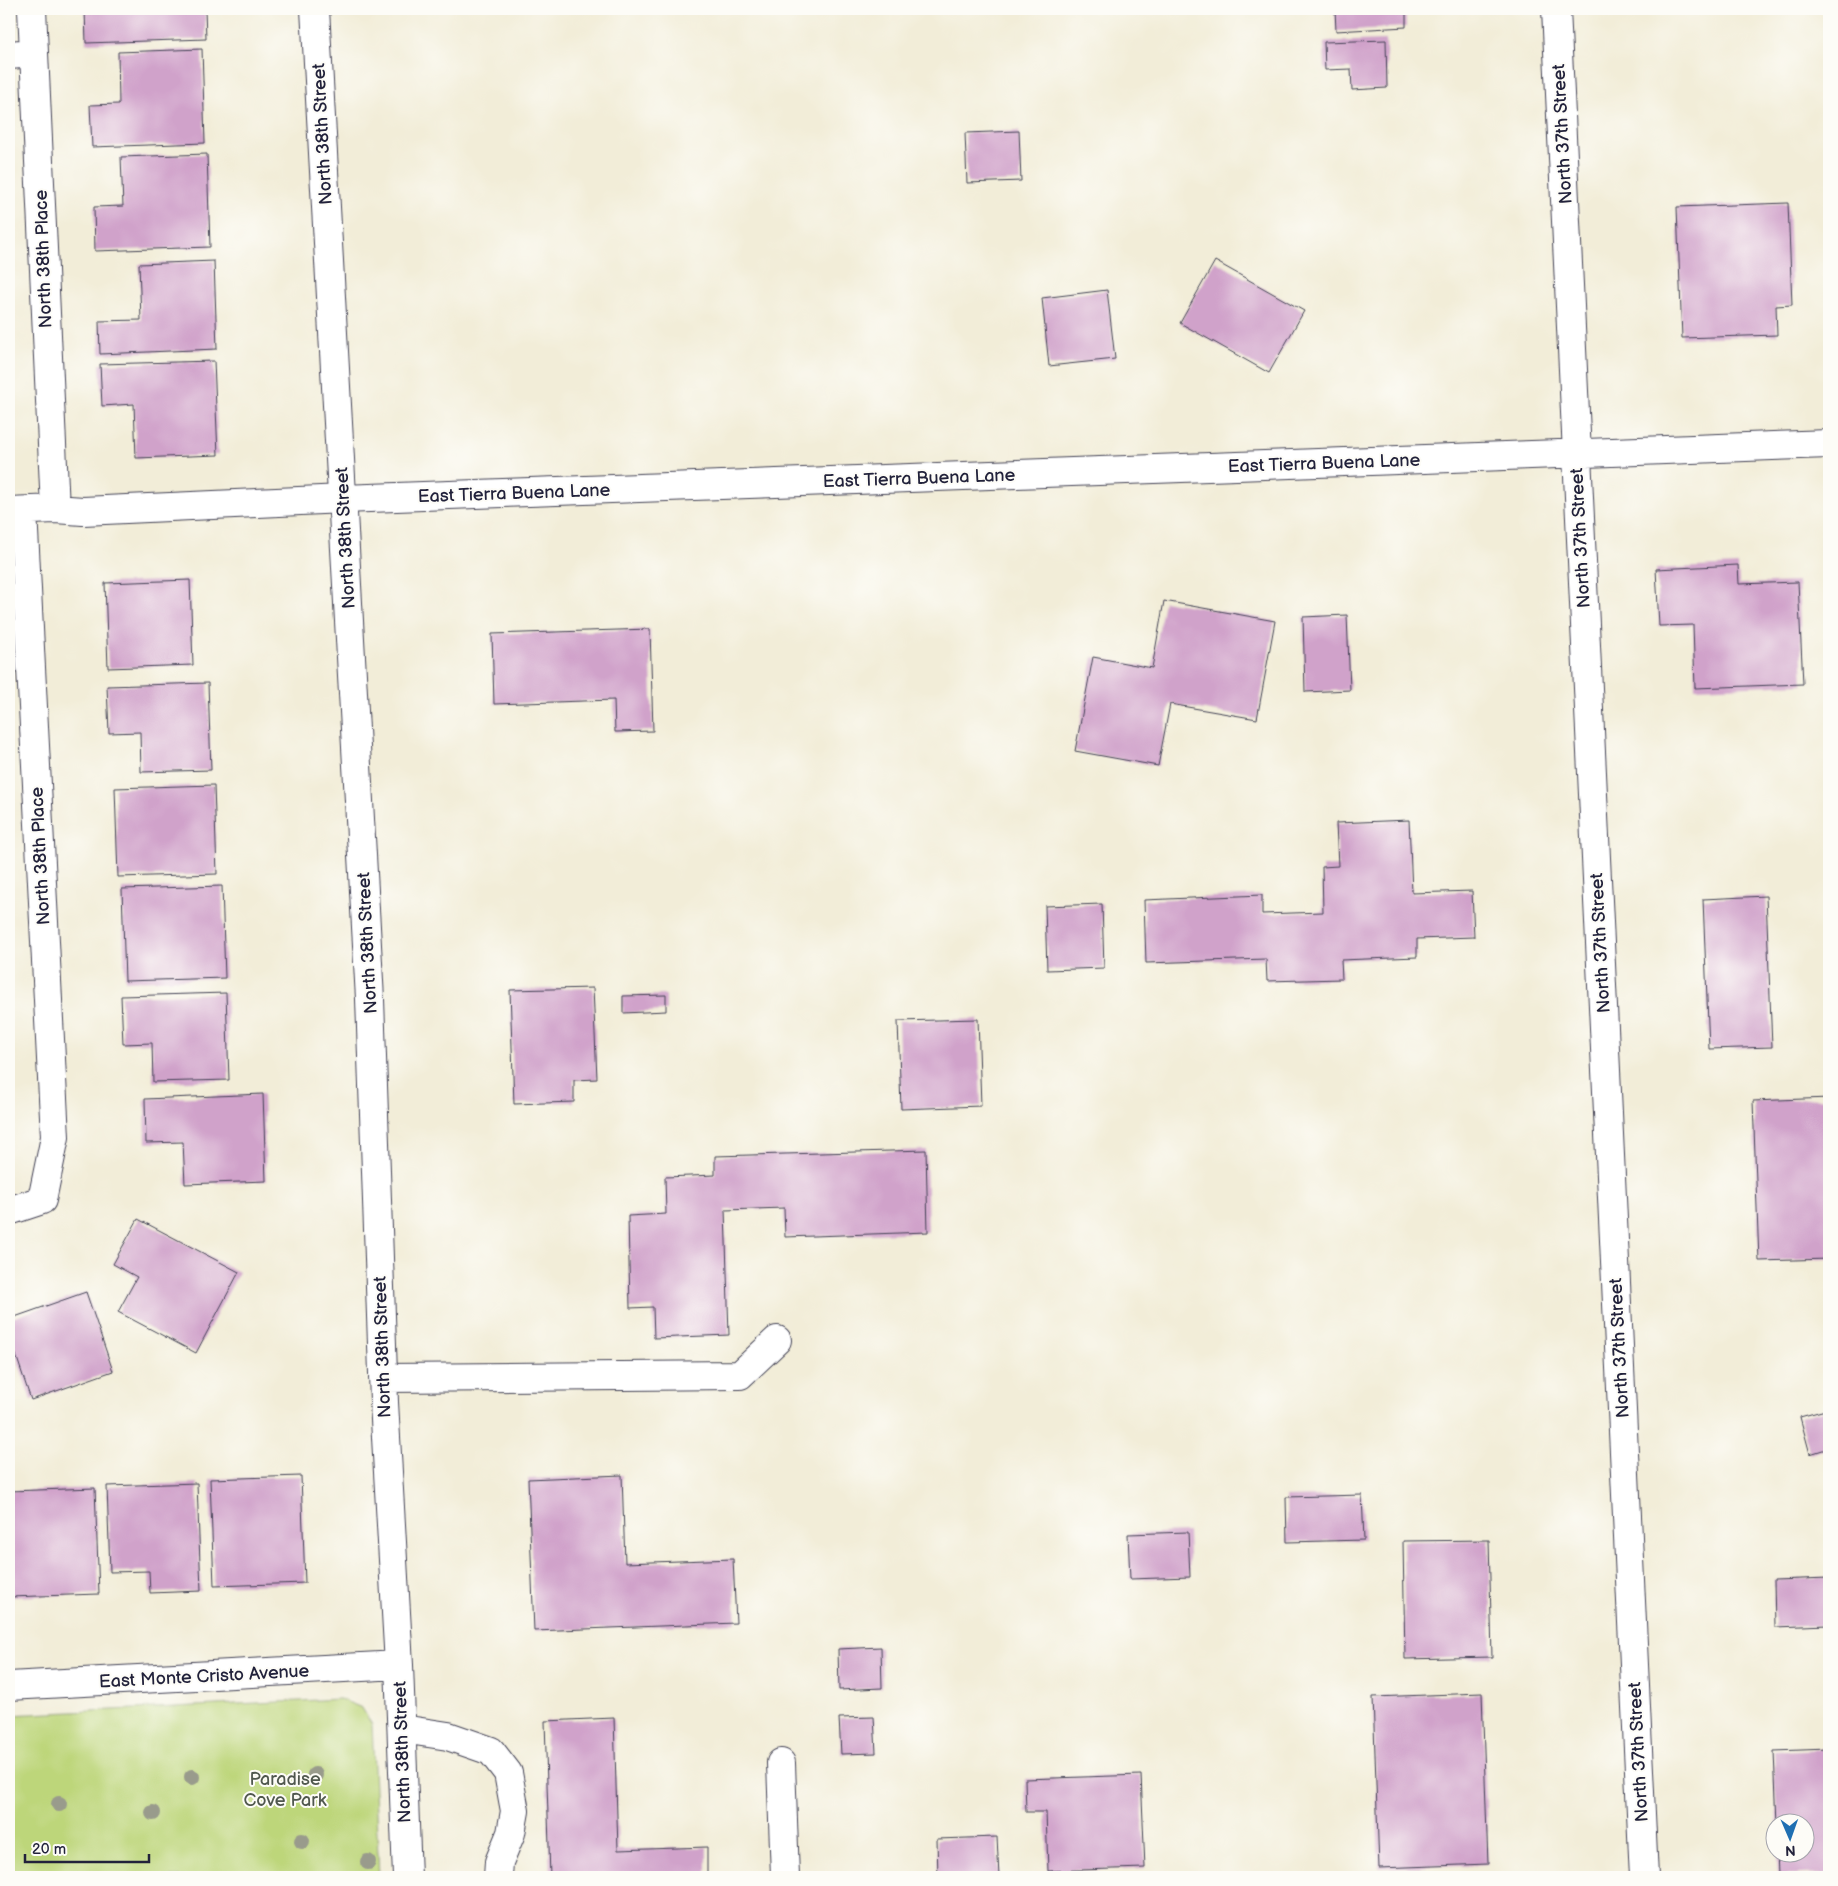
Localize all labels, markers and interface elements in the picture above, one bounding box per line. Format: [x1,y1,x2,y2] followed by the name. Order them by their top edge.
[308,62,337,205] street label: North 38th Street
[1548,63,1577,204] street label: North 37th Street
[31,189,56,328] street label: North 38th Place
[1227,450,1421,477] street label: East Tierra Buena Lane
[822,465,1016,492] street label: East Tierra Buena Lane
[331,466,360,609] street label: North 38th Street
[1566,467,1595,608] street label: North 37th Street
[417,480,611,507] street label: East Tierra Buena Lane
[26,786,55,926] street label: North 38th Place
[353,871,382,1014] street label: North 38th Street
[1586,872,1615,1013] street label: North 37th Street
[370,1275,395,1418] street label: North 38th Street
[1605,1277,1634,1418] street label: North 37th Street
[98,1660,310,1692] street label: East Monte Cristo Avenue
[390,1680,415,1823] street label: North 38th Street
[1624,1681,1653,1822] street label: North 37th Street
[244,1769,327,1811] park label: Paradise Cove Park
[1766,1814,1816,1864] north arrow
[25,1831,149,1863] scale bar
[32,1840,66,1859] text: 20 m
[1785,1842,1796,1859] text: N

